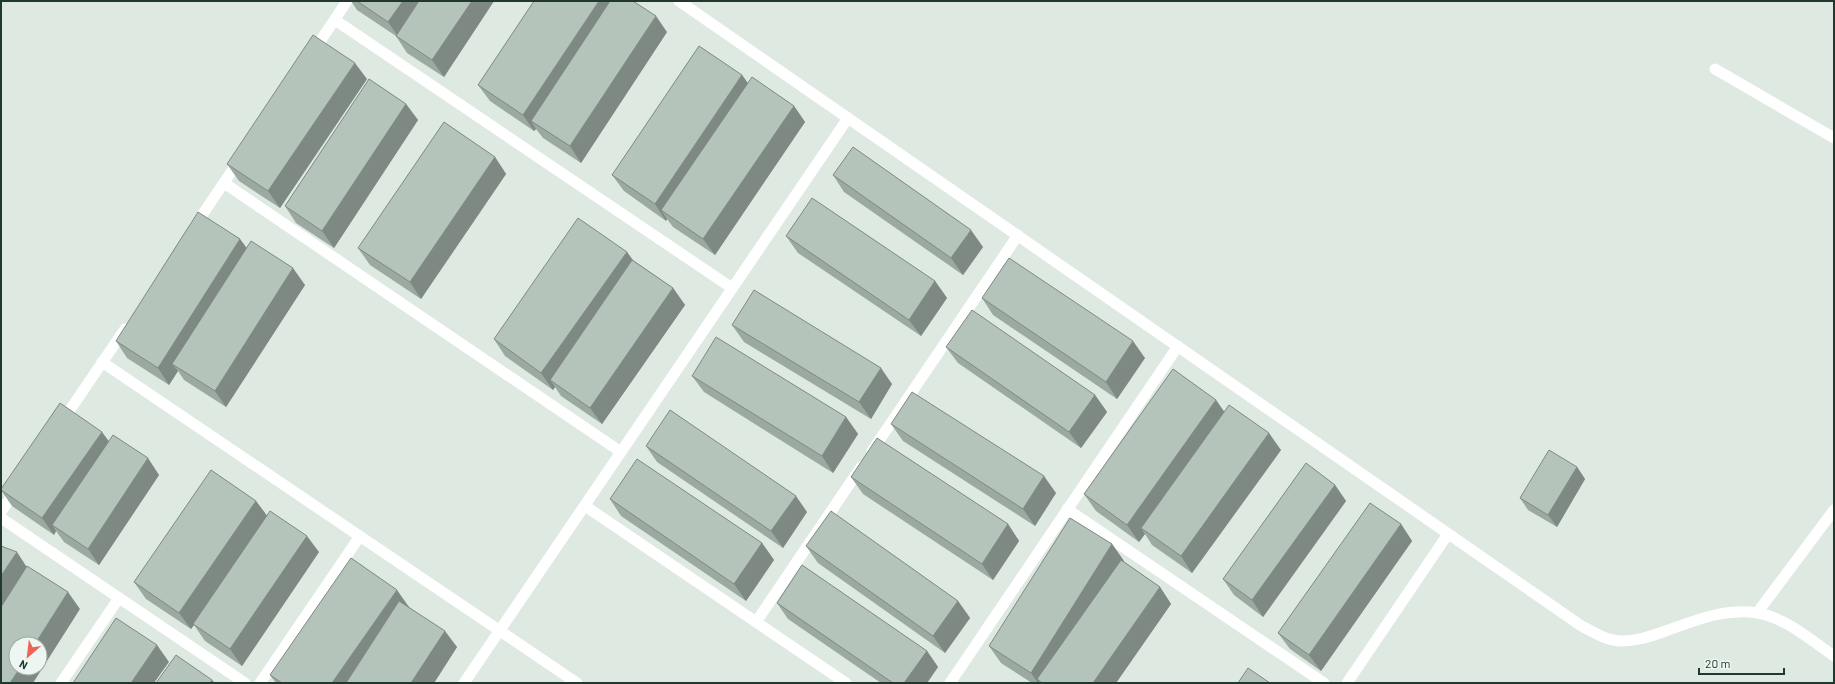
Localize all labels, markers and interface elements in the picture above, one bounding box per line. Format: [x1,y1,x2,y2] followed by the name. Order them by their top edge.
[8,636,48,676] north arrow
[1699,650,1784,676] scale bar
[1705,656,1731,670] text: 20 m
[17,658,29,673] text: N

